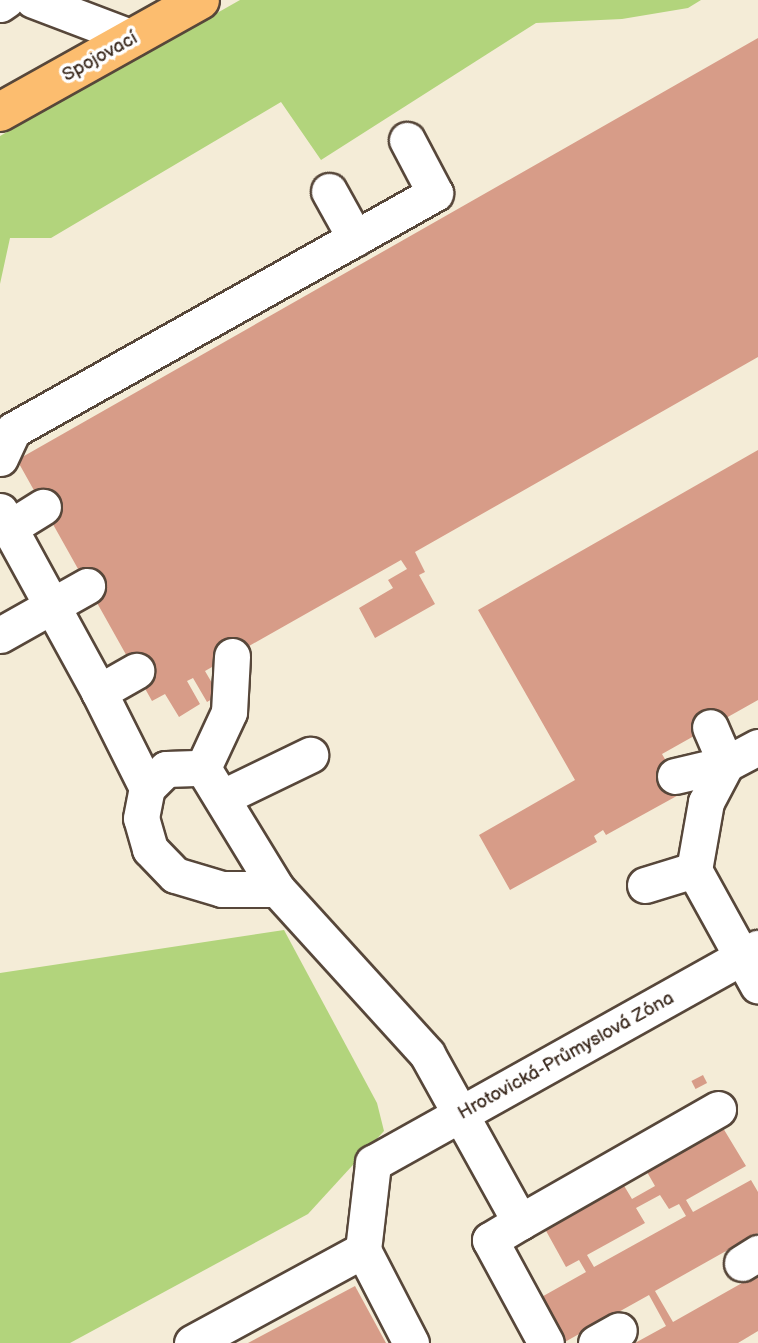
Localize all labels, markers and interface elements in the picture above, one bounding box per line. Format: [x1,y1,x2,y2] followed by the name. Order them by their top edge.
[58,27,142,87] street label: Spojovací
[454,987,678,1125] street label: Hrotovická-Průmyslová Zóna

